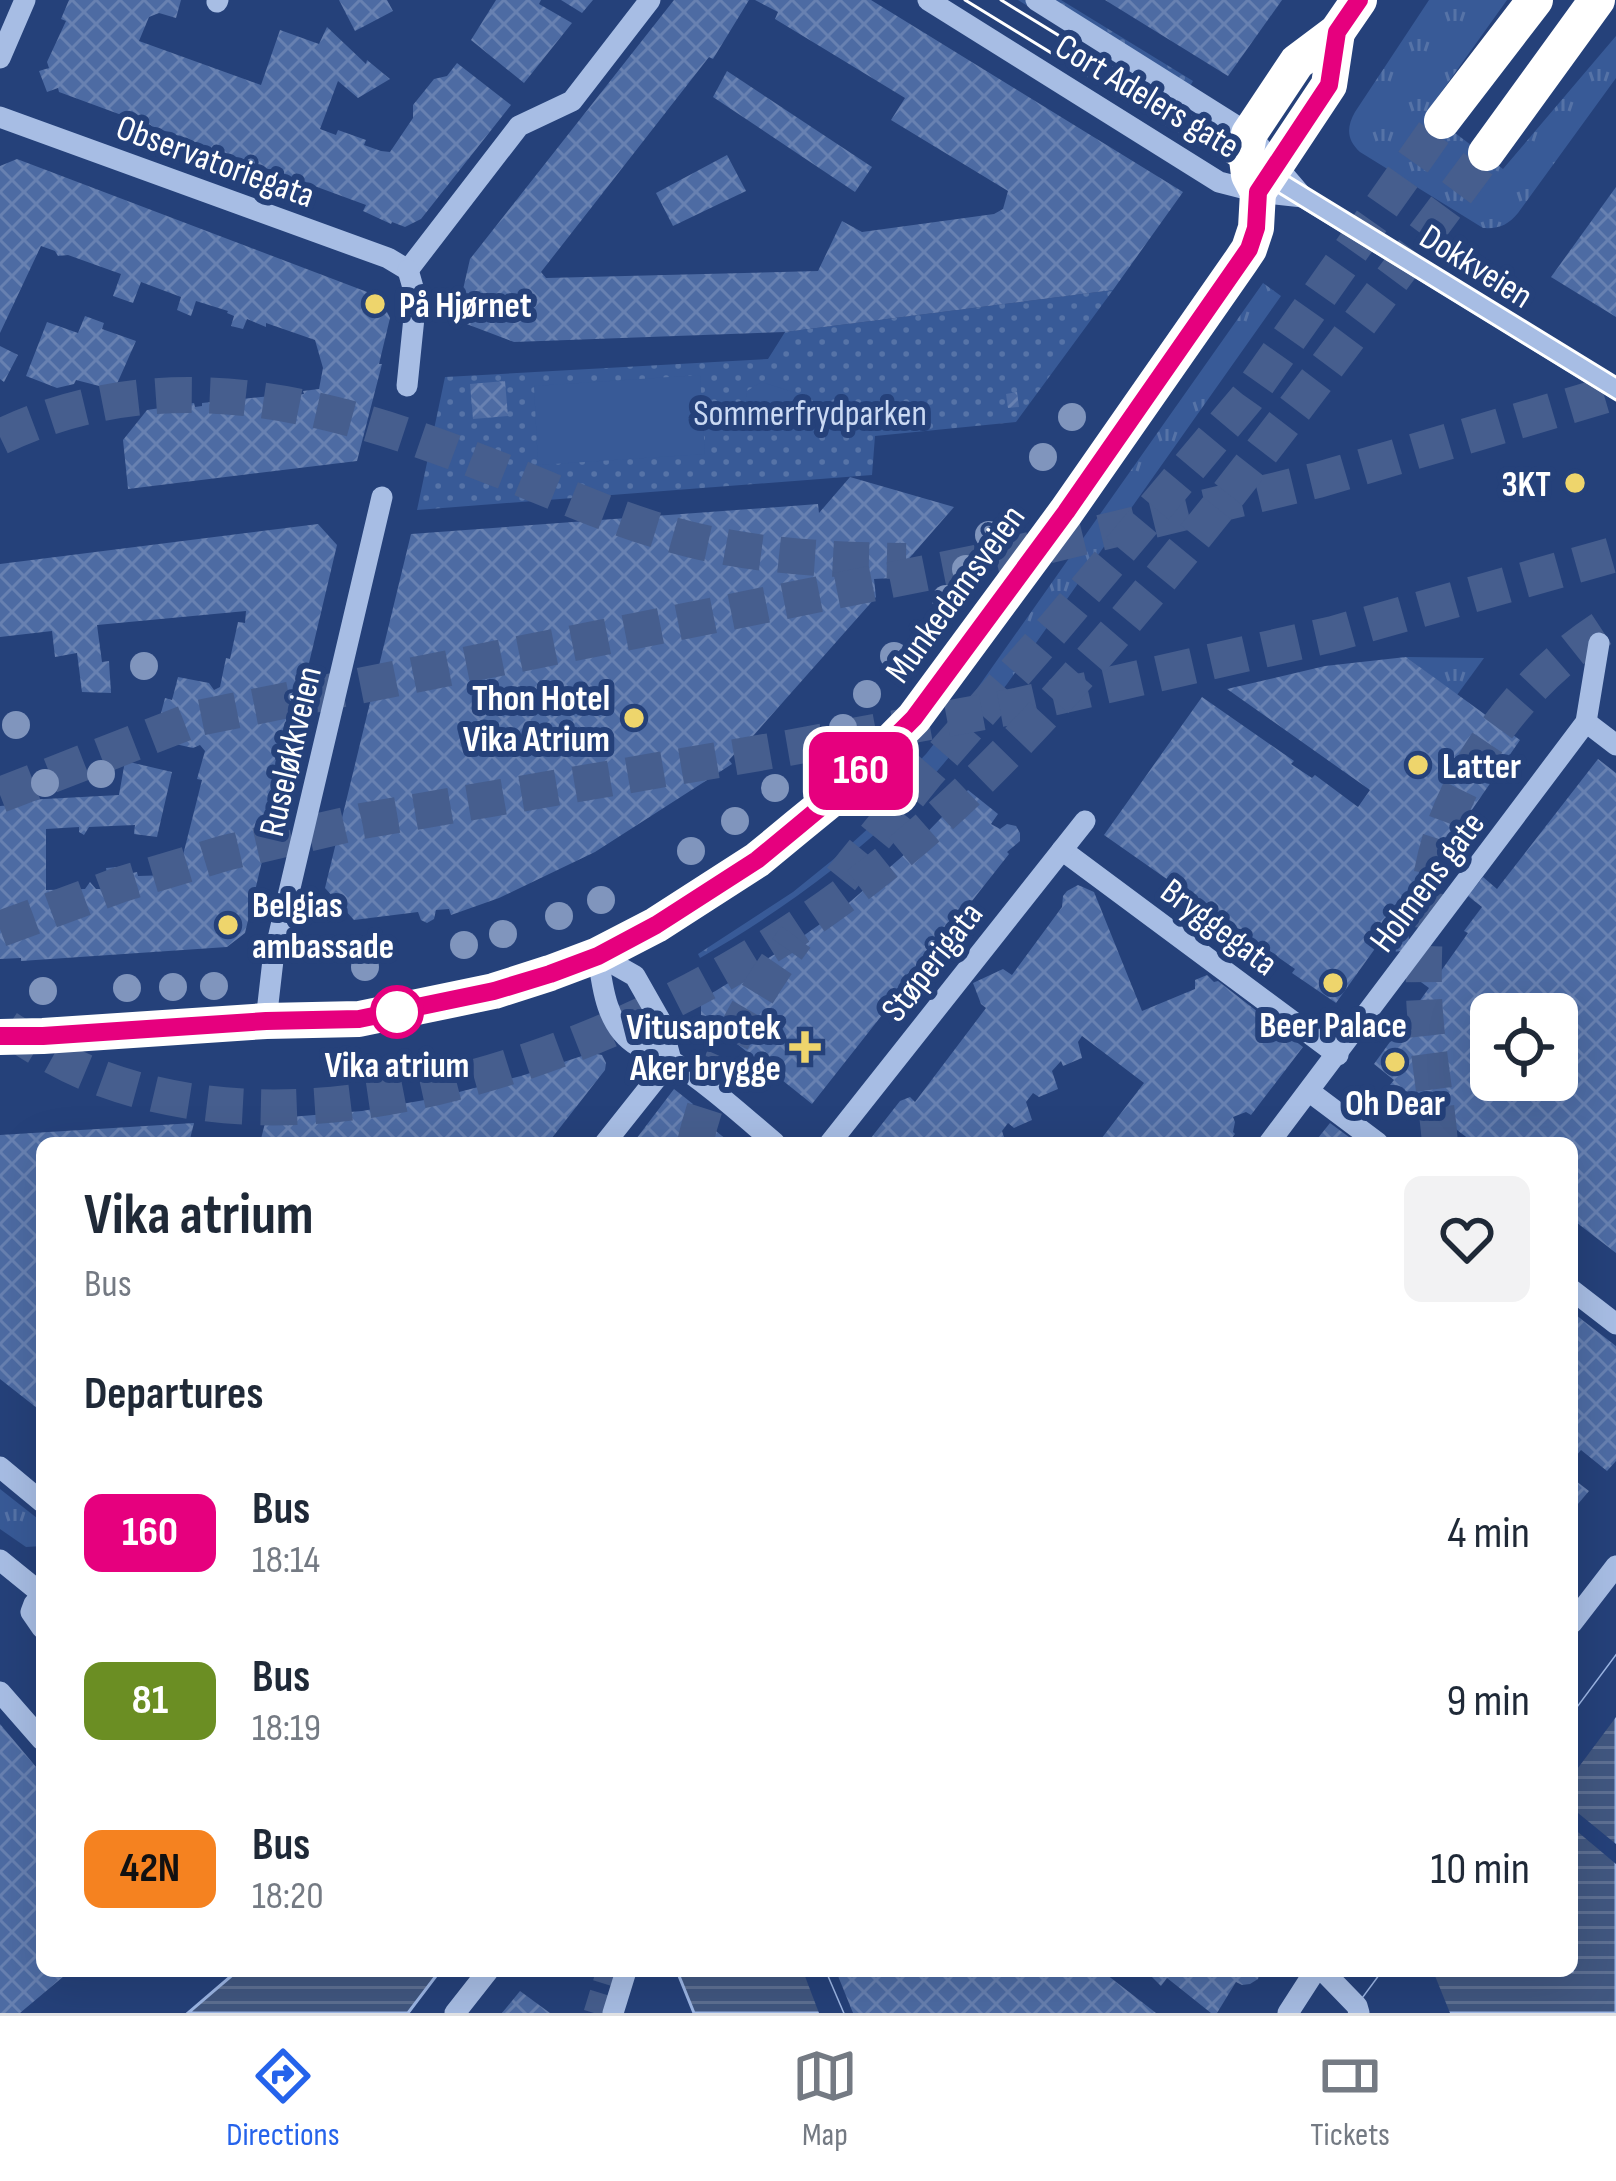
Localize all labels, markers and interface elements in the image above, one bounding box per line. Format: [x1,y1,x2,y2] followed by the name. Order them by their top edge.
[1047,26,1246,169] street label: Cort Adelers gate
[110,107,320,218] street label: Observatoriegata
[1411,216,1540,318] street label: Dokkveien
[399,285,532,328] place label: På Hjørnet
[362,291,388,317] marker: På Hjørnet
[693,393,927,436] park label: Sommerfrydparken
[1501,464,1551,507] place label: 3KT
[1562,470,1588,496] marker: 3KT
[877,497,1035,692] street label: Munkedamsveien
[251,662,332,841] street label: Ruseløkkveien
[463,678,610,762] place label: Thon Hotel Vika Atrium
[621,705,647,731] marker: Thon Hotel Vika Atrium
[792,732,930,810] line badge: 160
[833,745,889,796] text: 160
[1442,746,1521,789] place label: Latter
[1405,752,1431,778] marker: Latter
[1361,804,1495,961] street label: Holmens gate
[1152,870,1285,986] street label: Bryggegata
[252,885,394,969] place label: Belgias ambassade
[873,894,993,1031] street label: Støperigata
[215,912,241,938] marker: Belgias ambassade
[1320,970,1346,996] marker: Beer Palace
[372,987,422,1037] marker: Vika atrium
[1470,993,1578,1101] map controls
[1470,993,1578,1101] button: locate
[1259,1005,1407,1048] place label: Beer Palace
[626,1007,781,1091] place label: Vitusapotek Aker brygge
[792,1034,818,1060] marker: Vitusapotek Aker brygge
[324,1045,470,1088] place label: Vika atrium
[1382,1049,1408,1075] marker: Oh Dear
[1345,1083,1445,1126] place label: Oh Dear
[1404,1176,1530,1302] button: heart
[84,1182,314,1250] text: Vika atrium
[84,1261,132,1308] text: Bus
[84,1367,263,1422] text: Departures
[252,1482,310,1537] text: Bus
[1448,1506,1530,1561] text: 4 min
[122,1507,178,1558] text: 160
[252,1537,320,1584] text: 18:14
[252,1650,310,1705] text: Bus
[1446,1674,1530,1729] text: 9 min
[132,1675,168,1726] text: 81
[252,1705,321,1752] text: 18:19
[252,1818,310,1873] text: Bus
[1431,1842,1530,1897] text: 10 min
[120,1843,180,1894] text: 42N
[252,1873,324,1920] text: 18:20
[226,2043,340,2155] tab: Directions
[792,2043,858,2155] tab: Map
[1310,2043,1390,2155] tab: Tickets

